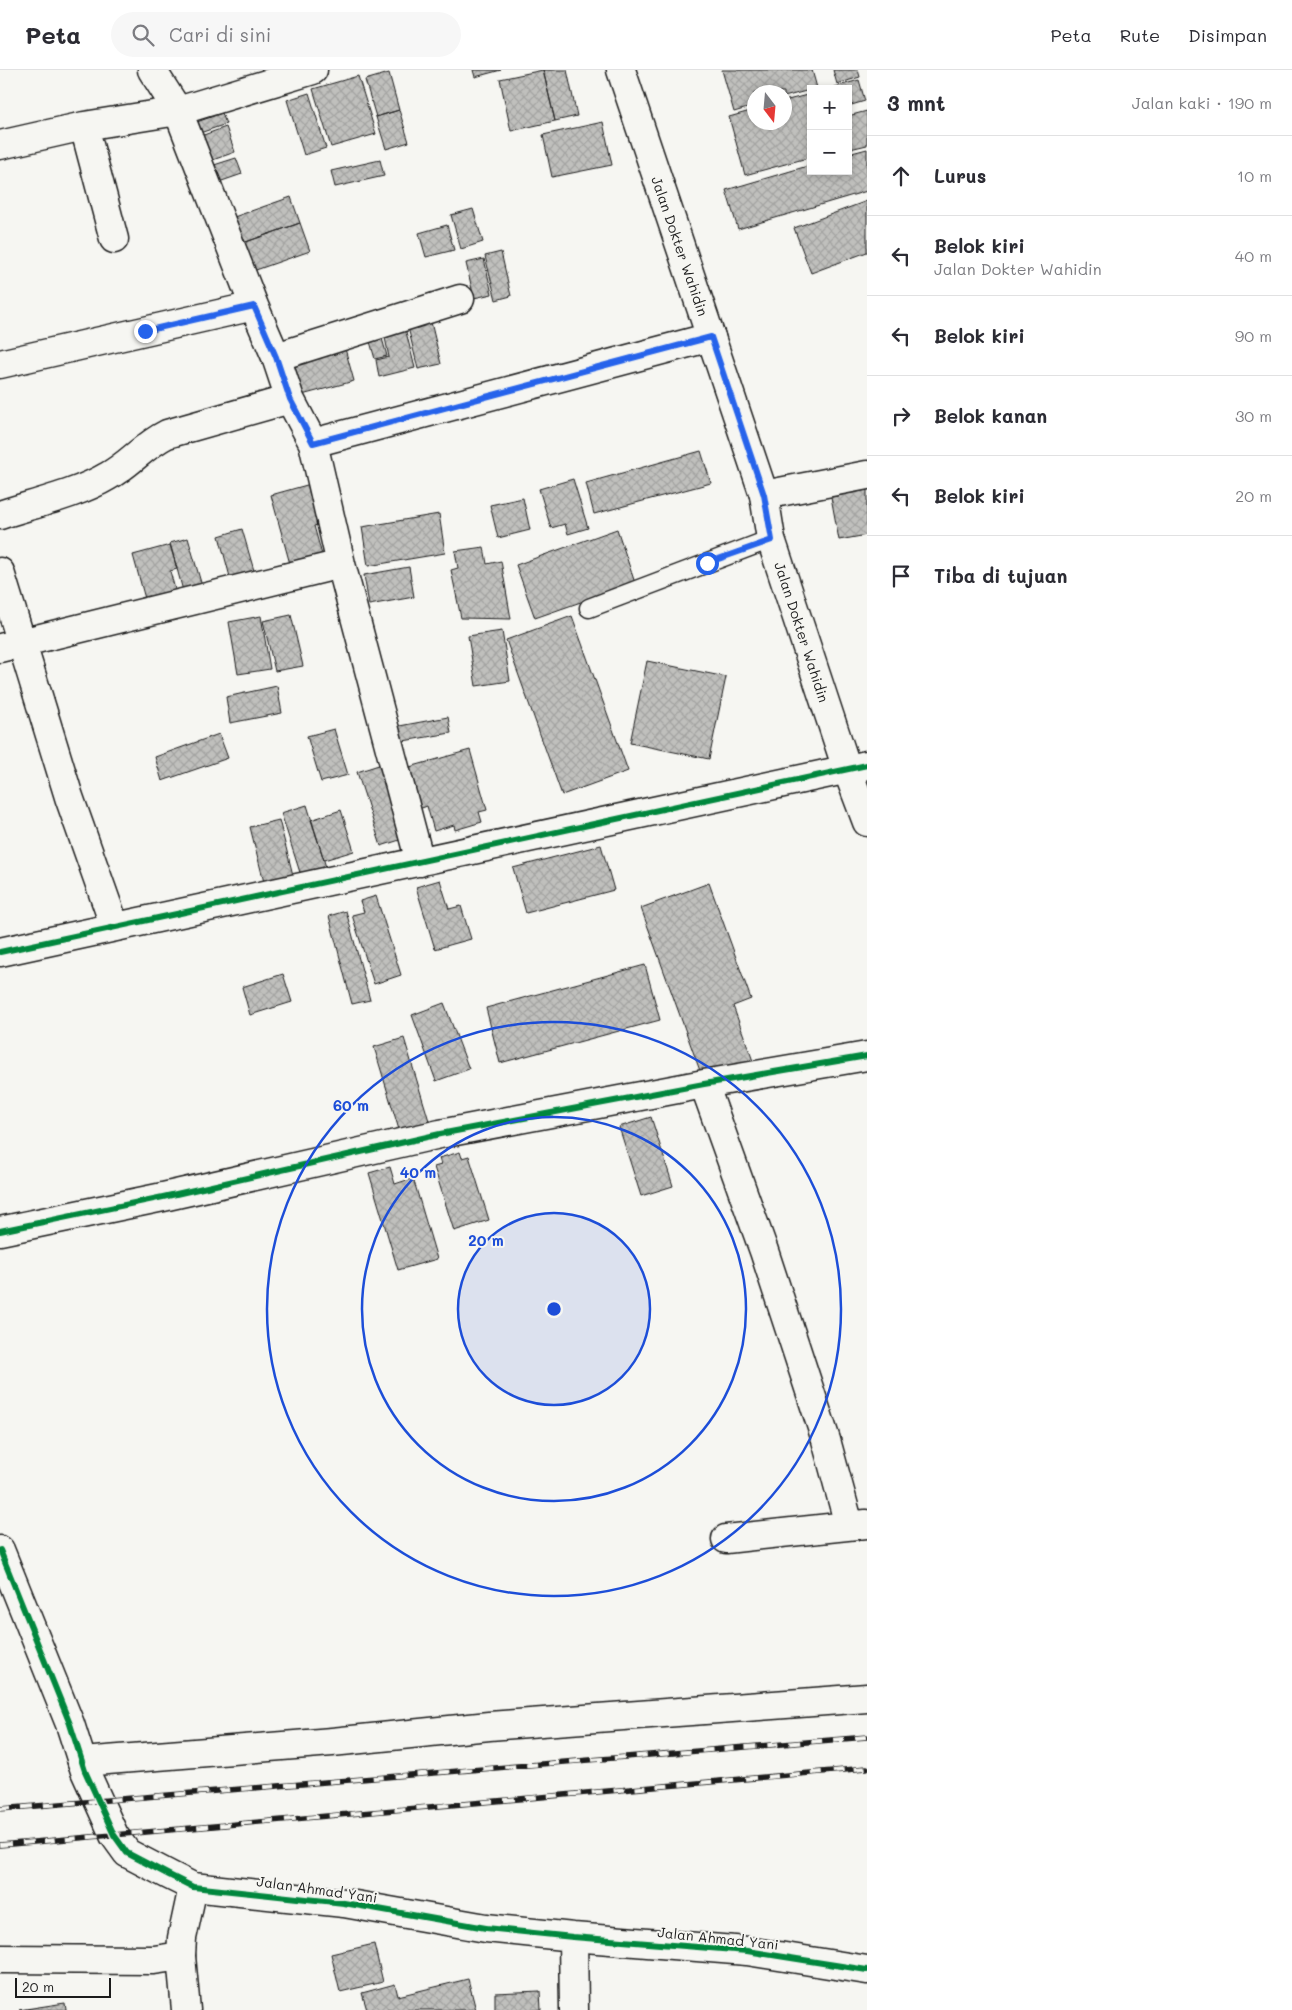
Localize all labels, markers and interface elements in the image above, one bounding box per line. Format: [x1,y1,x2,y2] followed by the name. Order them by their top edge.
[111,12,461,57] search box
[25,19,81,50] text: Peta
[129,21,157,49] icon: search
[169,22,271,47] text: Cari di sini
[1050,23,1092,47] text: Peta
[1120,23,1160,47] text: Rute
[1188,23,1267,47] text: Disimpan
[747,85,792,130] north arrow
[807,85,852,175] map controls
[807,85,852,130] button: +
[887,89,945,116] text: 3 mnt
[1132,92,1272,113] text: Jalan kaki · 190 m
[807,130,852,175] button: −
[887,162,915,190] icon: ahead
[934,163,986,188] text: Lurus
[1237,165,1272,186] text: 10 m
[647,174,713,318] street label: Jalan Dokter Wahidin
[934,233,1025,258] text: Belok kiri
[887,242,915,270] icon: left
[1235,245,1272,266] text: 40 m
[934,258,1102,279] text: Jalan Dokter Wahidin
[134,320,157,343] route end
[887,322,915,350] icon: left
[934,323,1025,348] text: Belok kiri
[1235,325,1272,346] text: 90 m
[887,402,915,430] icon: right
[934,403,1047,428] text: Belok kanan
[1235,405,1272,426] text: 30 m
[887,482,915,510] icon: left
[934,483,1025,508] text: Belok kiri
[1235,485,1272,506] text: 20 m
[696,552,719,575] route start
[770,559,834,705] street label: Jalan Dokter Wahidin
[887,562,915,590] icon: arrive
[934,563,1067,588] text: Tiba di tujuan
[333,1095,369,1115] text: 60 m
[400,1162,436,1182] text: 40 m
[468,1230,504,1250] text: 20 m
[545,1300,563,1318] centre of rings
[255,1871,379,1907] street label: Jalan Ahmad Yani
[657,1922,779,1954] street label: Jalan Ahmad Yani
[15,1975,111,1998] scale bar
[22,1977,54,1996] text: 20 m

